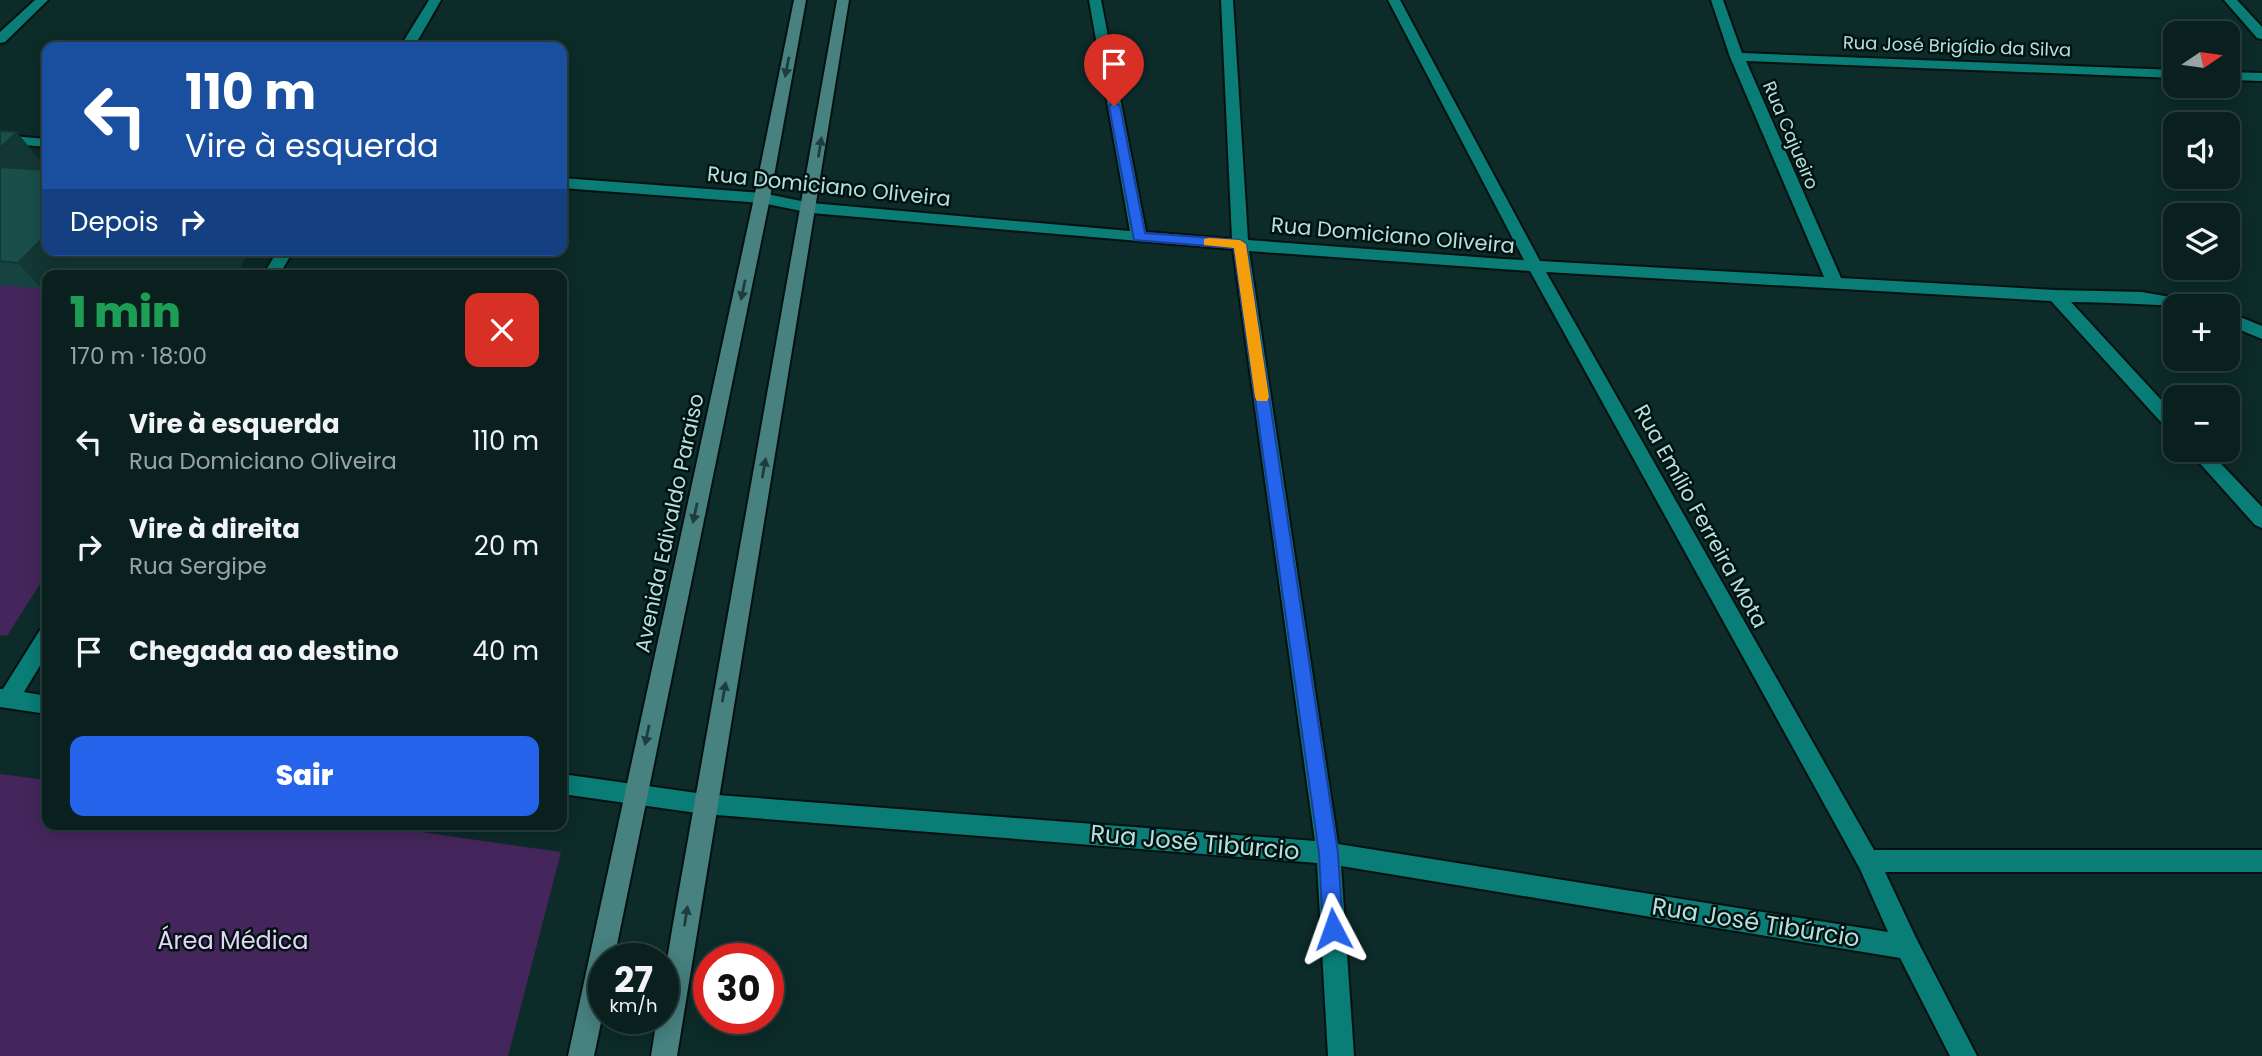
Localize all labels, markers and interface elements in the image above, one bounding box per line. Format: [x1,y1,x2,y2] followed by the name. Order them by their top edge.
[2163,21,2240,98] north arrow
[2163,21,2240,462] map controls
[1842,30,2072,62] street label: Rua José Brigídio da Silva
[1084,34,1144,106] pin
[1095,45,1133,83] icon: arrive
[782,56,793,78] one-way arrow
[185,58,316,126] text: 110 m
[70,70,161,161] icon: left
[1757,77,1825,193] street label: Rua Cajueiro
[2163,112,2240,189] button: sound
[185,123,439,168] text: Vire à esquerda
[815,136,826,158] one-way arrow
[706,159,952,213] street label: Rua Domiciano Oliveira
[173,203,211,241] icon: right
[2163,203,2240,280] button: layers
[70,204,159,240] text: Depois
[1270,210,1516,260] street label: Rua Domiciano Oliveira
[737,279,748,301] one-way arrow
[70,283,181,342] text: 1 min
[465,293,539,367] button: close
[2163,294,2240,371] button: +
[70,340,207,372] text: 170 m · 18:00
[2163,385,2240,462] button: −
[627,391,711,655] street label: Avenida Edivaldo Paraiso
[1627,399,1775,633] street label: Rua Emílio Ferreira Mota
[129,406,340,442] text: Vire à esquerda
[70,423,108,461] icon: left
[472,423,539,459] text: 110 m
[129,445,397,477] text: Rua Domiciano Oliveira
[759,457,770,479] one-way arrow
[689,502,700,524] one-way arrow
[129,511,300,547] text: Vire à direita
[70,528,108,566] icon: right
[474,528,539,564] text: 20 m
[129,550,267,582] text: Rua Sergipe
[70,633,108,671] icon: arrive
[129,633,399,669] text: Chegada ao destino
[473,633,539,669] text: 40 m
[719,681,730,703] one-way arrow
[642,724,653,746] one-way arrow
[70,736,539,816] button: Sair
[1089,816,1301,868] street label: Rua José Tibúrcio
[1650,889,1862,955] street label: Rua José Tibúrcio
[1296,892,1370,966] position arrow
[681,905,692,927] one-way arrow
[157,924,309,957] park label: Área Médica
[693,943,784,1034] speed limit sign: 30
[614,955,653,1004] text: 27
[610,993,657,1018] text: km/h

